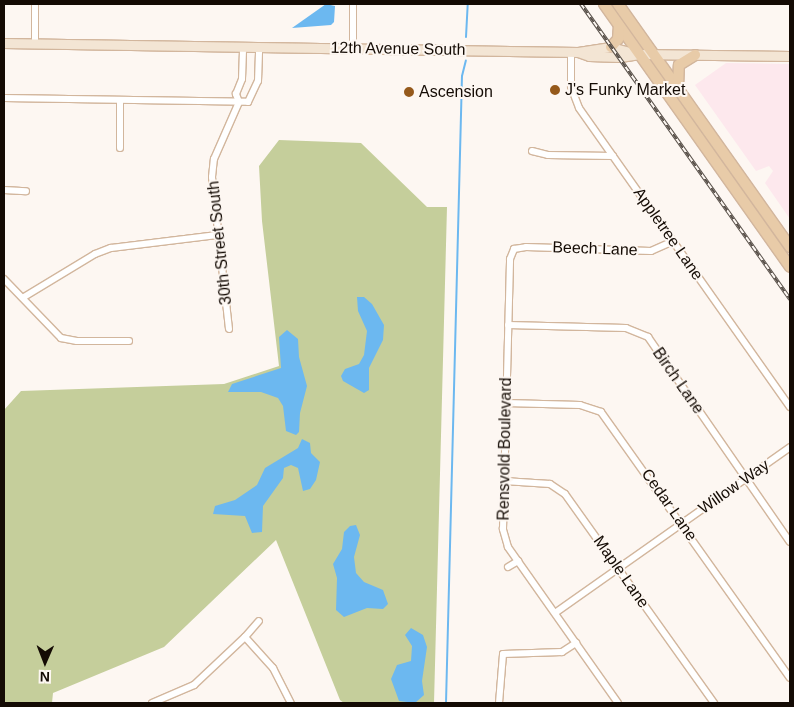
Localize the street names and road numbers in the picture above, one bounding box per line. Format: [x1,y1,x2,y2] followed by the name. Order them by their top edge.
[330,38,466,60] street label: 12th Avenue South
[204,180,236,306] street label: 30th Street South
[629,184,707,284] street label: Appletree Lane
[552,238,638,260] street label: Beech Lane
[648,344,708,418] street label: Birch Lane
[494,377,516,521] street label: Rensvold Boulevard
[695,456,773,518] street label: Willow Way
[637,465,701,545] street label: Cedar Lane
[589,532,653,612] street label: Maple Lane

